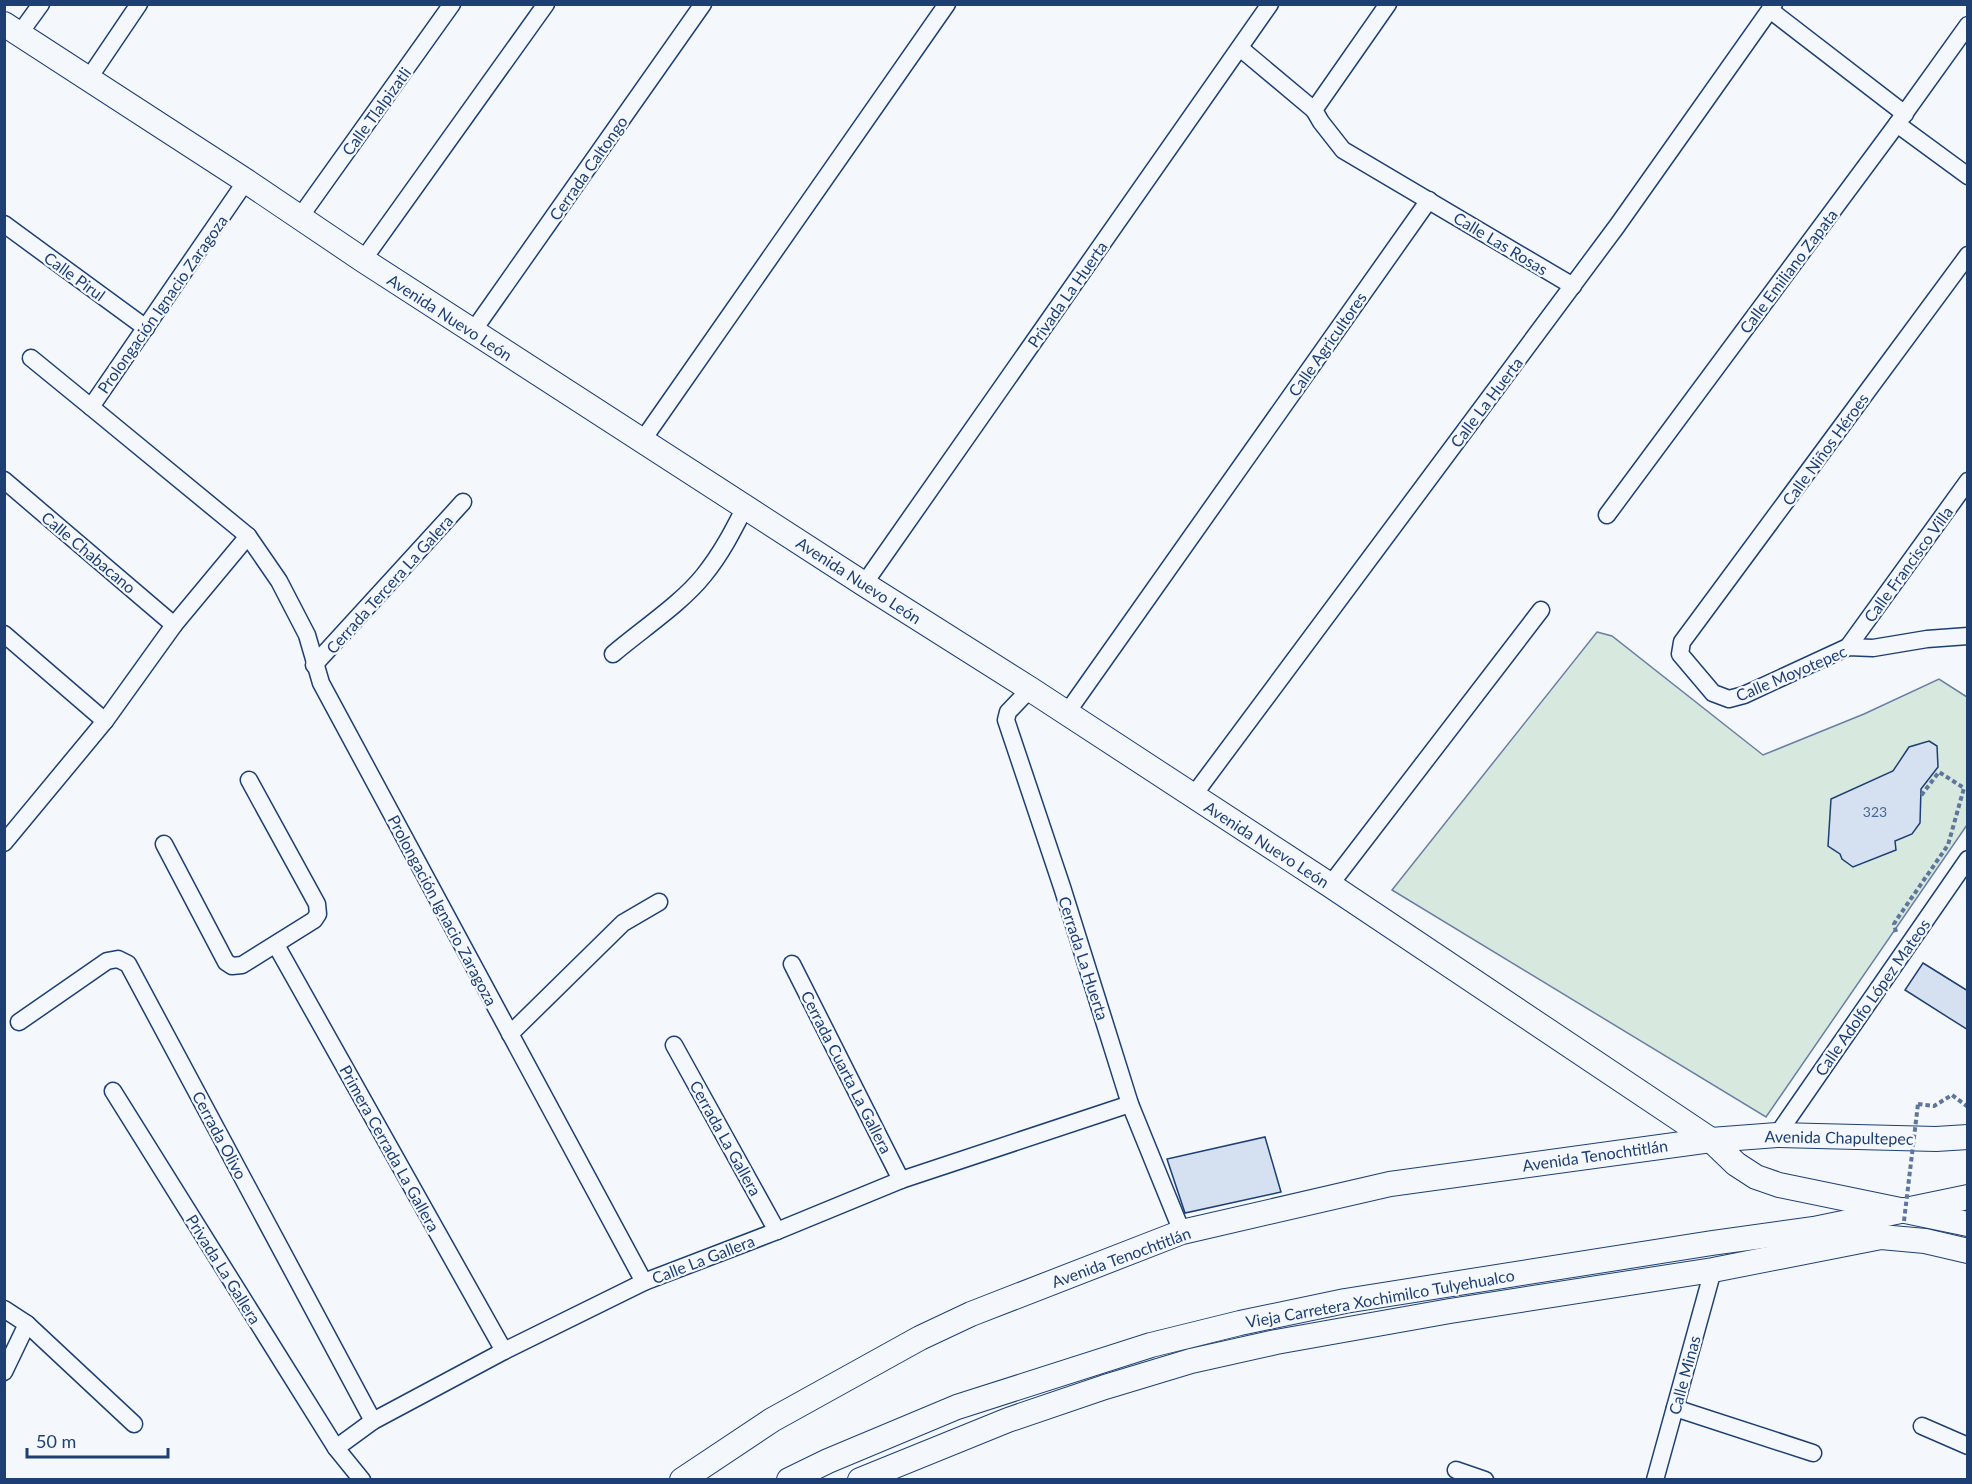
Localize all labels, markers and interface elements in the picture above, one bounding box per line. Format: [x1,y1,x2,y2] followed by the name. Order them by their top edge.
[338,63,414,159] street label: Calle Tlalpizatli
[545,112,631,224] street label: Cerrada Caltongo
[1735,205,1841,337] street label: Calle Emiliano Zapata
[1451,207,1552,279] street label: Calle Las Rosas
[93,211,231,397] street label: Prolongación Ignacio Zaragoza
[1023,237,1111,351] street label: Privada La Huerta
[41,248,109,304] street label: Calle Pirul
[384,270,516,364] street label: Avenida Nuevo León
[1284,288,1370,400] street label: Calle Agricultores
[1446,353,1526,451] street label: Calle La Huerta
[1778,389,1872,509] street label: Calle Niños Héroes
[1860,502,1956,626] street label: Calle Francisco Villa
[38,507,140,597] street label: Calle Chabacano
[322,511,456,657] street label: Cerrada Tercera La Galera
[793,533,925,627] street label: Avenida Nuevo León
[1733,641,1849,705] street label: Calle Moyotepec
[1201,797,1333,891] street label: Avenida Nuevo León
[1863,803,1887,820] house number: 323
[385,811,501,1009] street label: Prolongación Ignacio Zaragoza
[1055,894,1113,1022] street label: Cerrada La Huerta
[1811,915,1934,1079] street label: Calle Adolfo López Mateos
[798,987,896,1157] street label: Cerrada Cuarta La Gallera
[336,1061,444,1235] street label: Primera Cerrada La Gallera
[686,1077,766,1199] street label: Cerrada La Gallera
[189,1088,251,1182] street label: Cerrada Olivo
[1764,1126,1914,1148] street label: Avenida Chapultepec
[1521,1135,1669,1175] street label: Avenida Tenochtitlán
[183,1211,265,1327] street label: Privada La Gallera
[1049,1223,1193,1291] street label: Avenida Tenochtitlán
[649,1231,757,1287] street label: Calle La Gallera
[1244,1265,1516,1331] street label: Vieja Carretera Xochimilco Tulyehualco
[1664,1333,1704,1417] street label: Calle Minas
[27,1421,168,1459] scale bar
[36,1430,76,1452] text: 50 m

